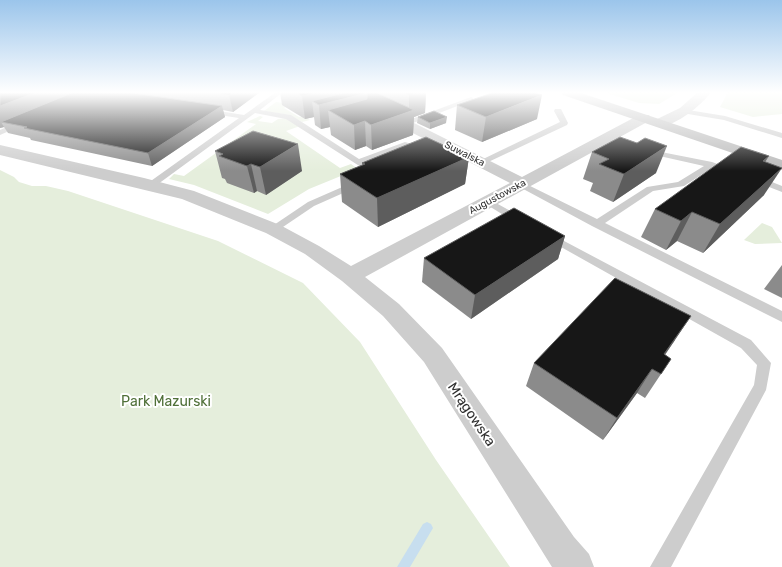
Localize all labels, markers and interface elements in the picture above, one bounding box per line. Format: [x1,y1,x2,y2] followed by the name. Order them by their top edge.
[442,139,487,169] street label: Suwalska
[467,177,528,217] street label: Augustowska
[444,379,499,449] street label: Mrągowska
[121,393,211,410] park label: Park Mazurski

